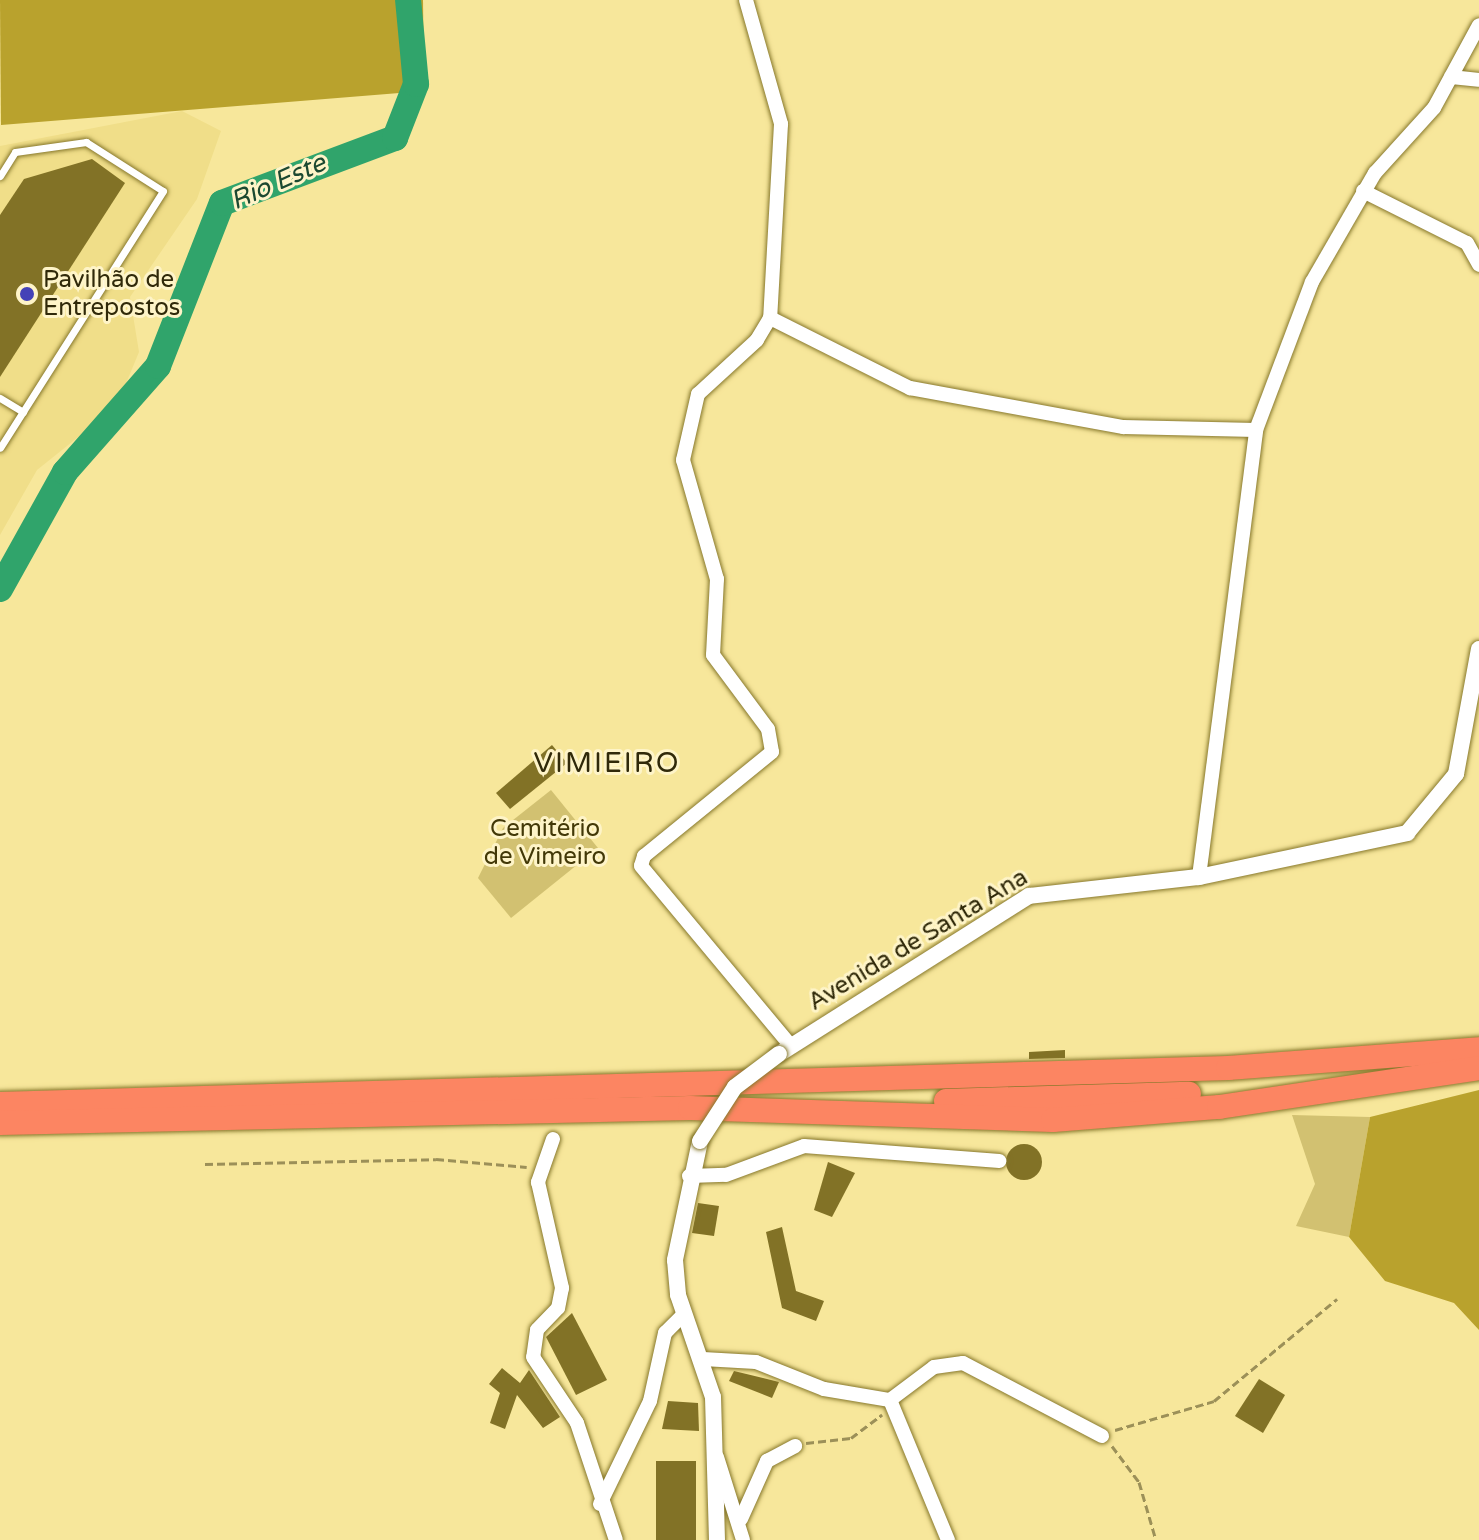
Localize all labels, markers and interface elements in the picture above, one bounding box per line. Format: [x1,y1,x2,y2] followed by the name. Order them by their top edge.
[226,147,330,217] water label: Rio Este
[43,266,180,322] place label: Pavilhão de Entrepostos
[18,285,36,303] marker: Pavilhão de Entrepostos
[534,746,680,780] district label: VIMIEIRO
[484,815,606,871] park label: Cemitério de Vimeiro
[803,863,1033,1017] street label: Avenida de Santa Ana

